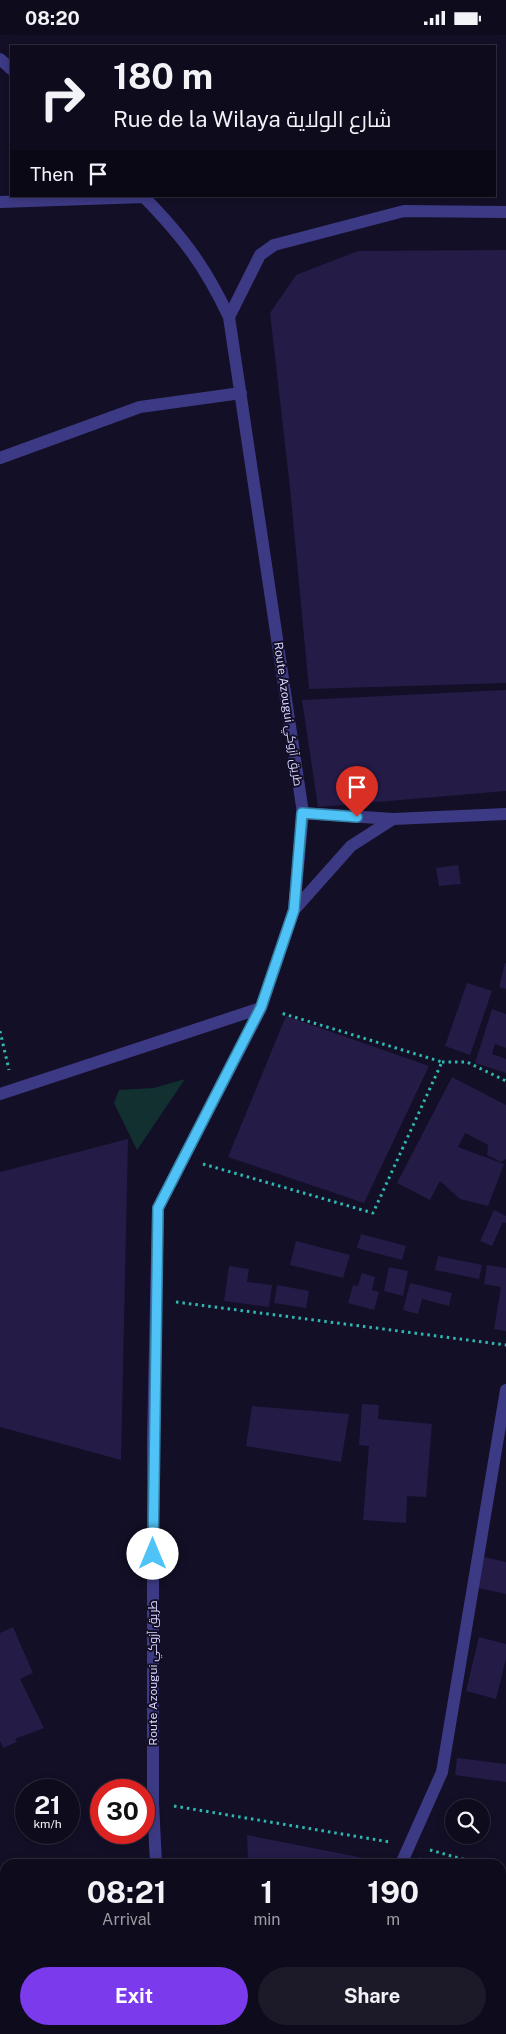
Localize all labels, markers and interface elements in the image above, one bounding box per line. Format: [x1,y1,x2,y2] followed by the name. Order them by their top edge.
[25,7,80,29] text: 08:20
[113,56,213,97] text: 180 m
[30,65,95,130] icon: right
[113,106,392,132] text: Rue de la Wilaya شارع الولاية
[84,160,112,188] icon: arrive
[30,163,74,185] text: Then
[268,641,305,787] street label: Route Azougui طريق آزوكي
[336,766,378,817] pin
[343,773,371,801] icon: arrive
[126,1527,178,1579] position arrow
[146,1600,163,1746] street label: Route Azougui طريق آزوكي
[90,1779,155,1844] speed limit sign: 30
[34,1790,61,1820] text: 21
[445,1799,490,1844] map controls
[445,1799,490,1844] button: search
[33,1817,62,1831] text: km/h
[87,1874,167,1910] text: 08:21
[261,1874,273,1910] text: 1
[367,1874,419,1910] text: 190
[102,1910,151,1929] text: Arrival
[253,1910,281,1929] text: min
[386,1910,400,1929] text: m
[20,1967,248,2025] button: Exit
[258,1967,486,2025] button: Share

